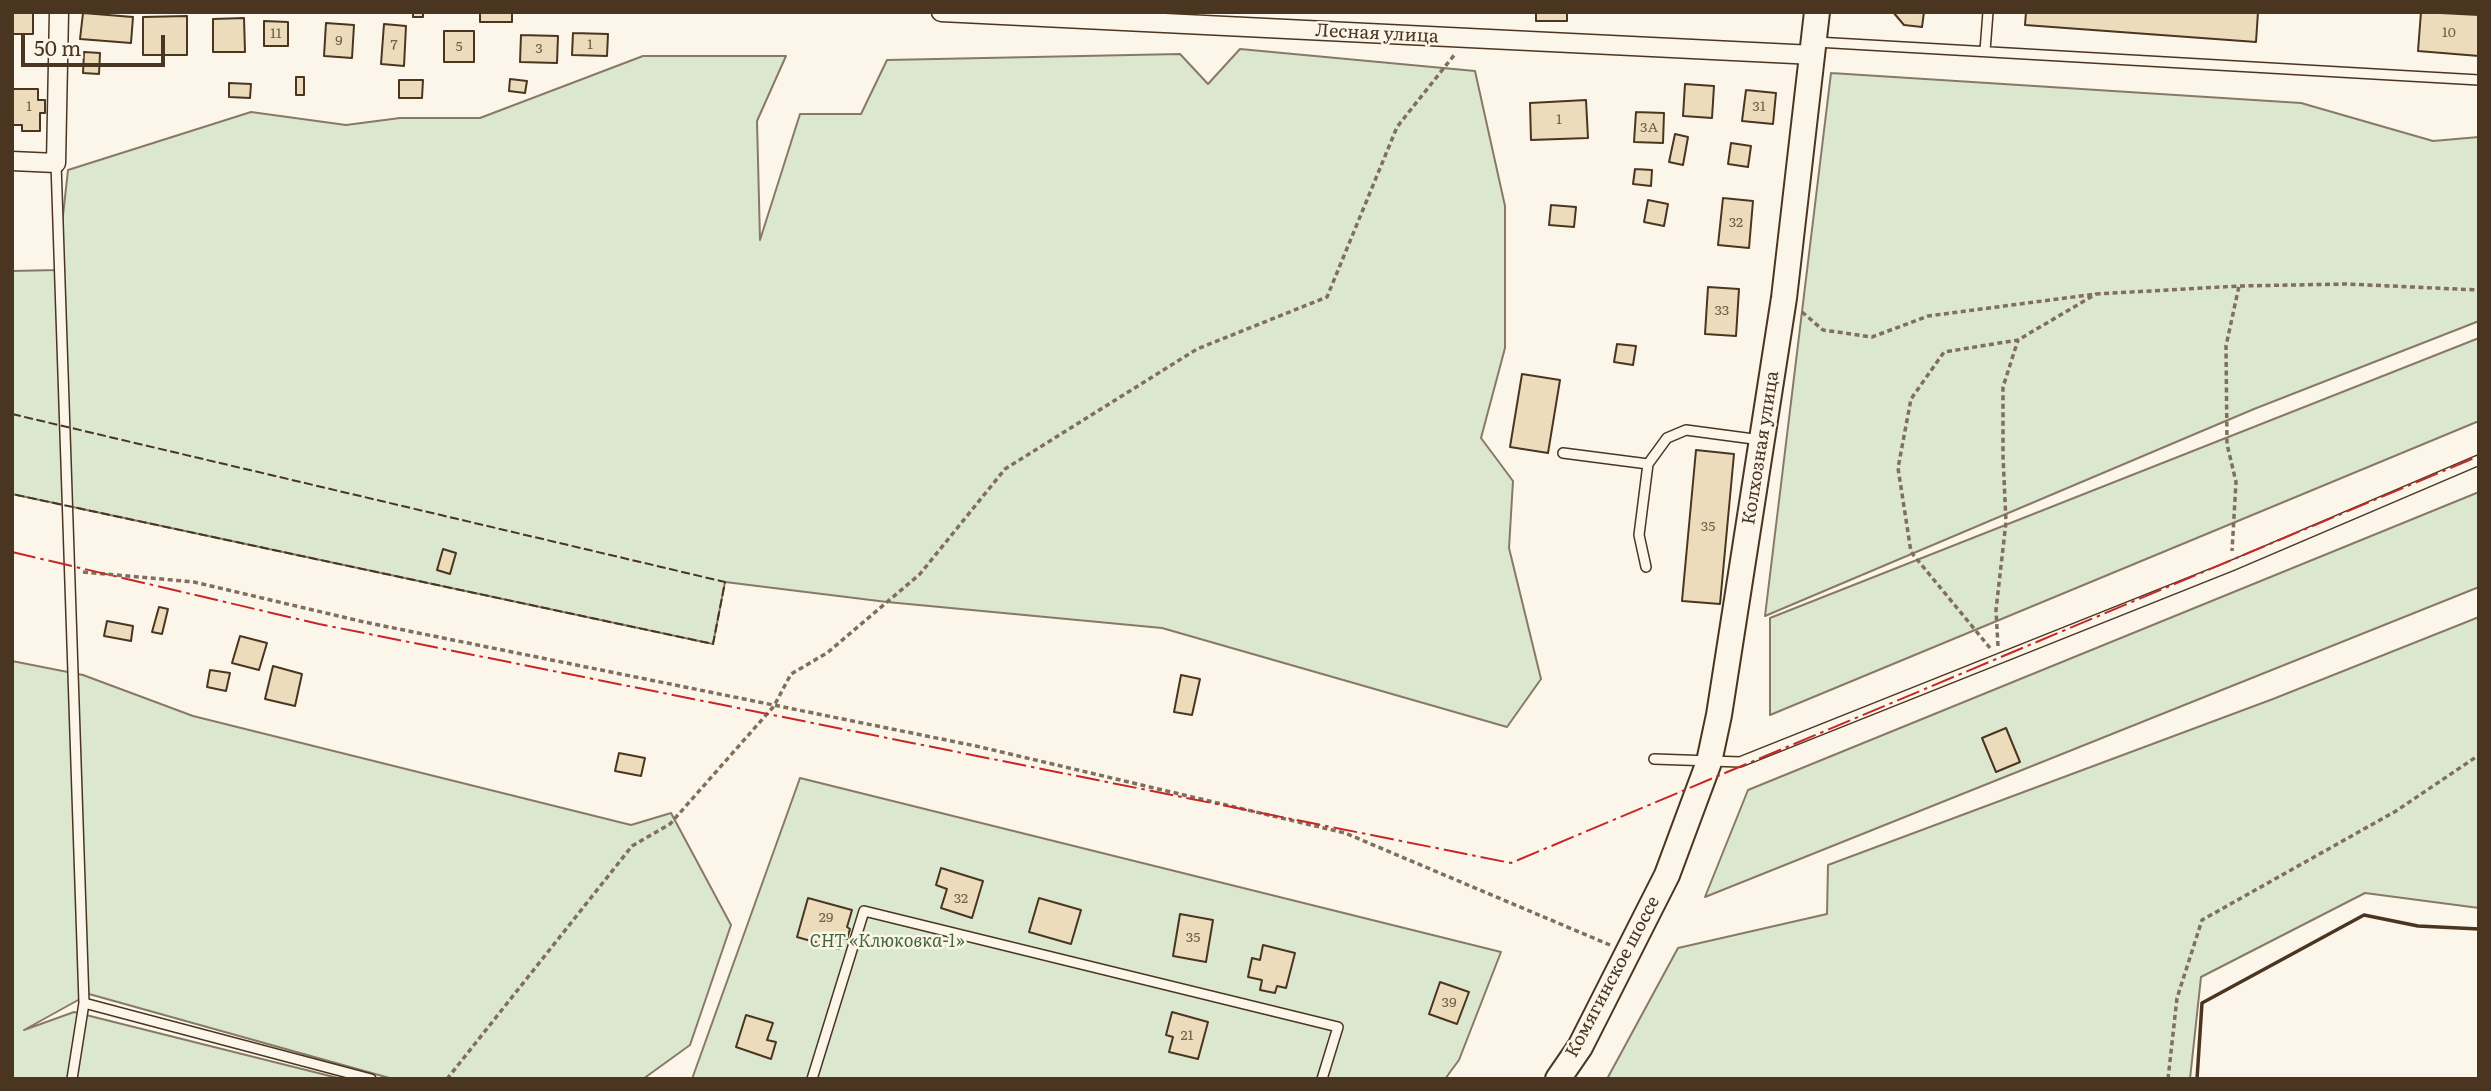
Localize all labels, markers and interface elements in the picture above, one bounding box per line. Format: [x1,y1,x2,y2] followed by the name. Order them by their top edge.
[1315,20,1439,48] street label: Лесная улица
[24,21,168,65] scale bar
[2442,25,2456,41] house number: 10
[270,26,282,42] house number: 11
[34,31,81,62] text: 50 m
[335,33,343,49] house number: 9
[390,37,398,53] house number: 7
[587,37,593,53] house number: 1
[455,39,463,55] house number: 5
[535,41,543,57] house number: 3
[26,99,32,115] house number: 1
[1752,99,1766,115] house number: 31
[1556,112,1562,128] house number: 1
[1640,120,1658,136] house number: 3А
[1729,215,1743,231] house number: 32
[1715,303,1729,319] house number: 33
[1738,370,1784,526] street label: Колхозная улица
[1701,519,1715,535] house number: 35
[954,891,968,907] house number: 32
[1561,893,1665,1061] street label: Комягинское шоссе
[819,910,833,926] house number: 29
[1186,930,1200,946] house number: 35
[810,931,964,953] park label: СНТ «Клюковка-1»
[1442,995,1456,1011] house number: 39
[1181,1028,1193,1044] house number: 21

